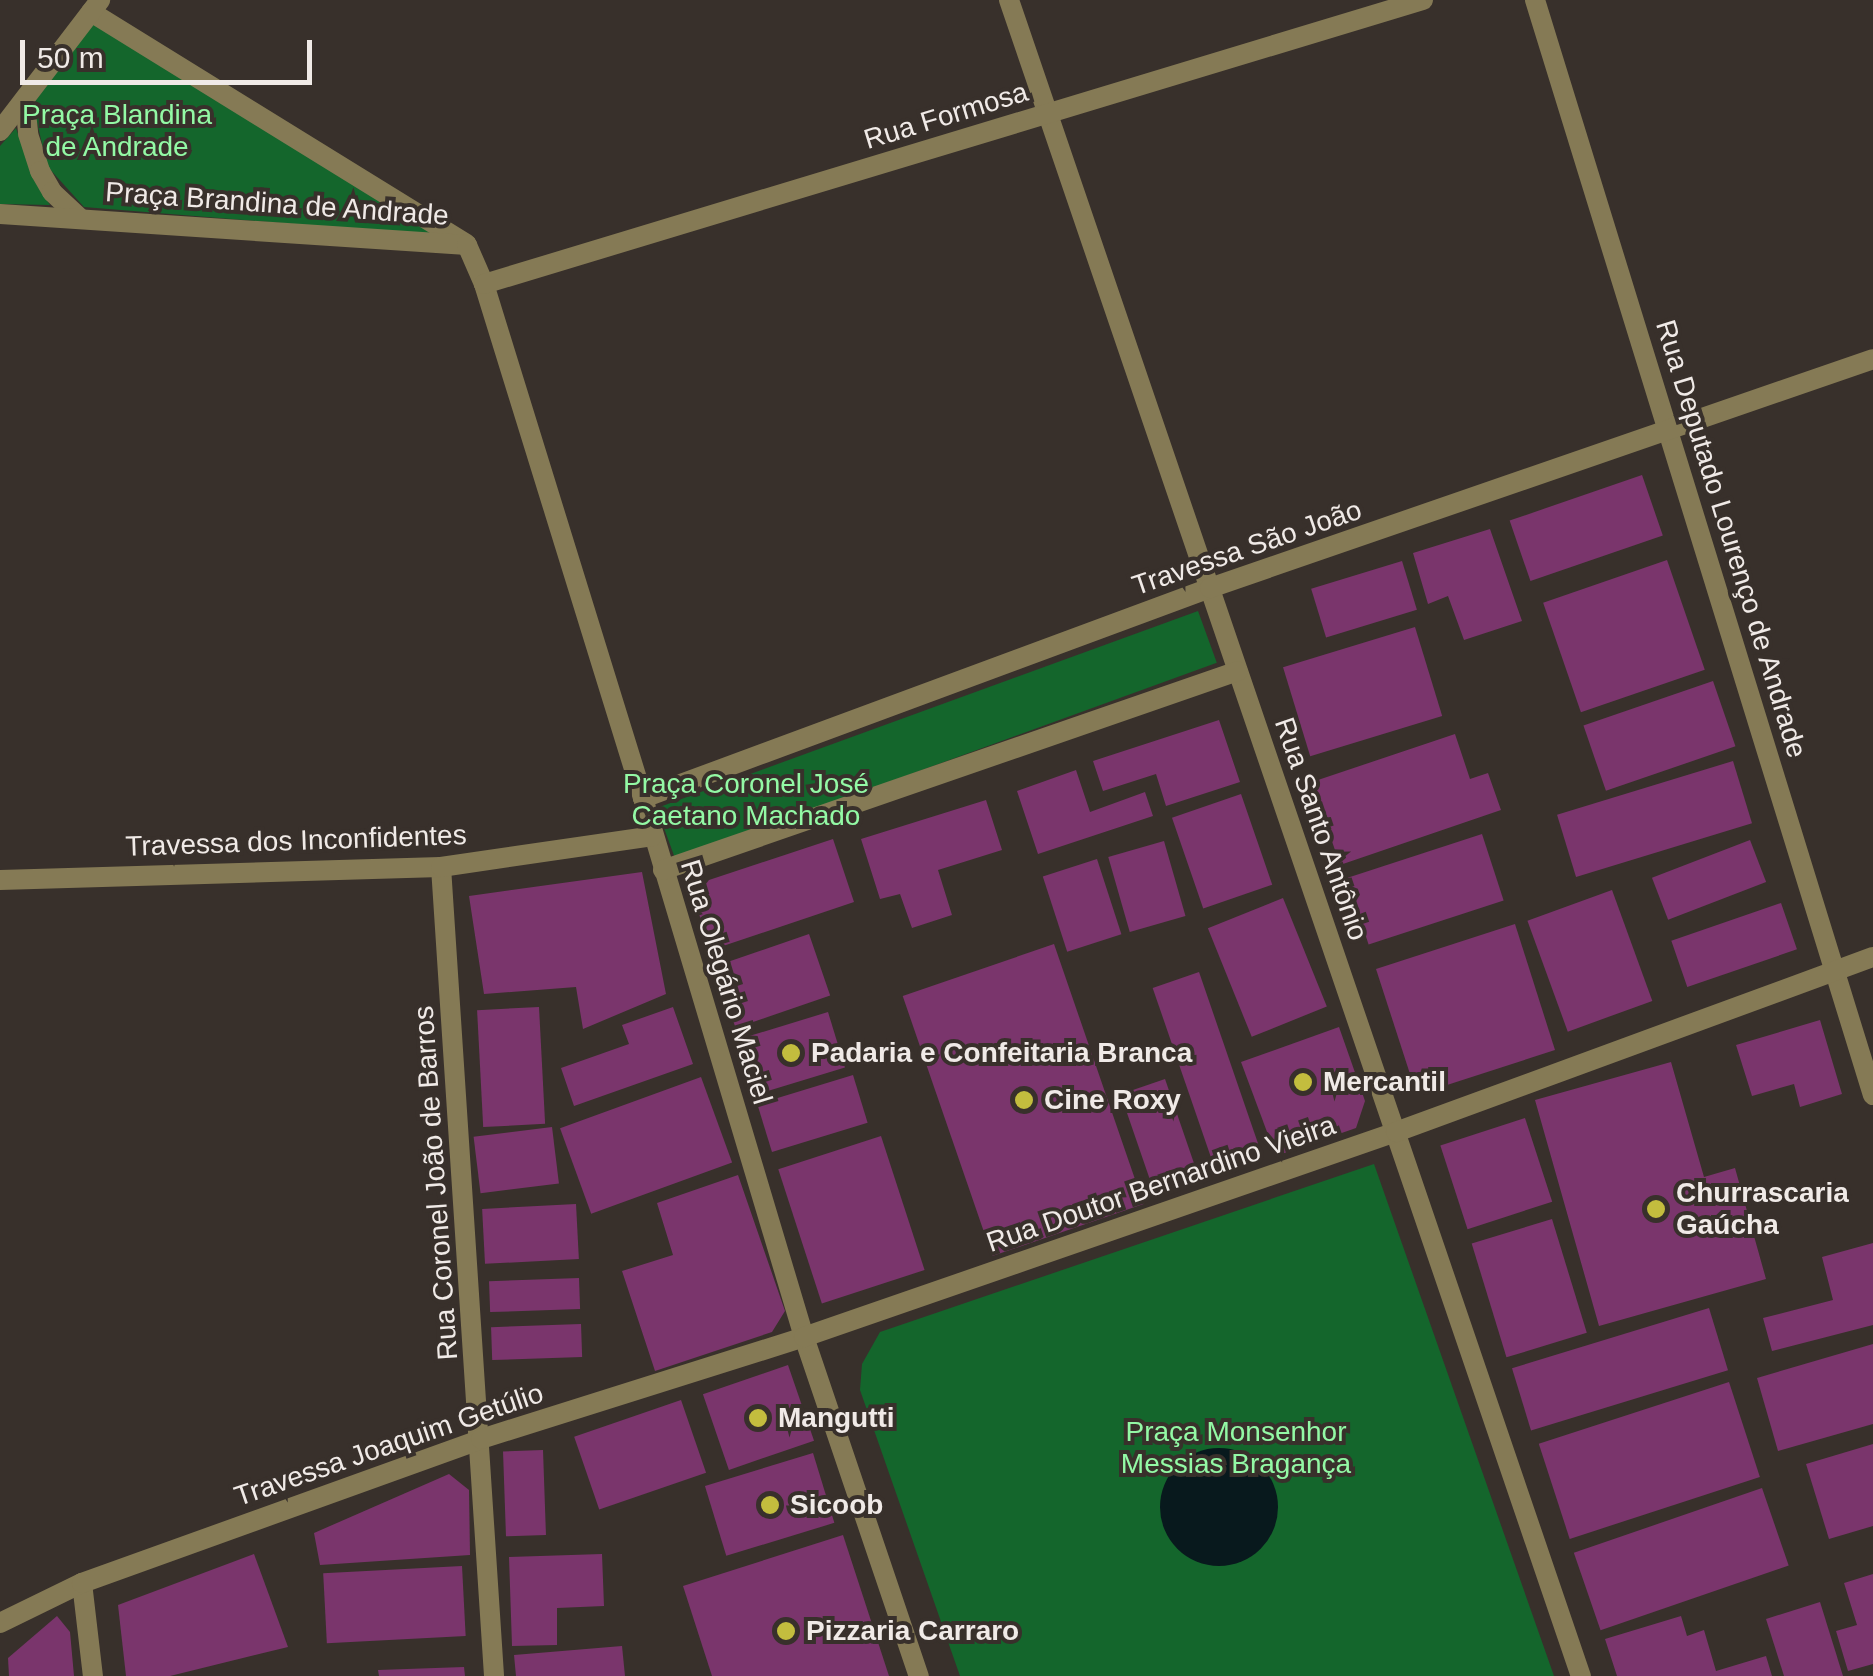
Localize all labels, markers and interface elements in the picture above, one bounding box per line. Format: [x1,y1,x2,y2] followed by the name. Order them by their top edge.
[25,20,318,82] scale bar
[37,41,104,74] text: 50 m
[860,75,1032,157] street label: Rua Formosa
[22,98,212,164] park label: Praça Blandina de Andrade
[103,175,451,233] street label: Praça Brandina de Andrade
[1648,315,1814,763] street label: Rua Deputado Lourenço de Andrade
[1128,493,1366,603] street label: Travessa São João
[1267,712,1375,946] street label: Rua Santo Antônio
[623,767,869,833] park label: Praça Coronel José Caetano Machado
[125,818,467,864] street label: Travessa dos Inconfidentes
[673,856,779,1108] street label: Rua Olegário Maciel
[407,1005,465,1361] street label: Rua Coronel João de Barros
[811,1036,1192,1070] place label: Padaria e Confeitaria Branca
[780,1042,802,1064] marker: Padaria e Confeitaria Branca
[1323,1065,1446,1099] place label: Mercantil
[1292,1071,1314,1093] marker: Mercantil
[1044,1083,1181,1117] place label: Cine Roxy
[1013,1089,1035,1111] marker: Cine Roxy
[982,1108,1340,1260] street label: Rua Doutor Bernardino Vieira
[1676,1176,1849,1242] place label: Churrascaria Gaúcha
[1645,1198,1667,1220] marker: Churrascaria Gaúcha
[230,1376,548,1514] street label: Travessa Joaquim Getúlio
[778,1401,895,1435] place label: Mangutti
[747,1407,769,1429] marker: Mangutti
[1121,1415,1351,1481] park label: Praça Monsenhor Messias Bragança
[790,1488,883,1522] place label: Sicoob
[759,1494,781,1516] marker: Sicoob
[806,1614,1019,1648] place label: Pizzaria Carraro
[775,1620,797,1642] marker: Pizzaria Carraro

